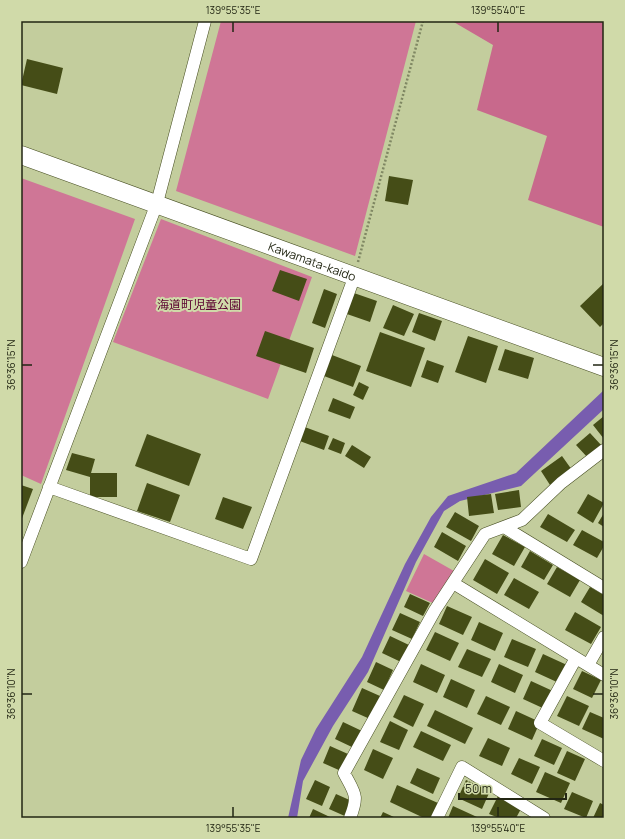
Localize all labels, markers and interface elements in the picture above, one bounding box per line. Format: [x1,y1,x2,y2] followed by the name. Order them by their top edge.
[206,3,261,17] text: 139°55'35"E
[471,3,525,17] text: 139°55'40"E
[266,237,359,285] street label: Kawamata-kaido
[157,296,241,313] park label: 海道町児童公園
[4,340,18,390] text: 36°36'15"N
[607,340,621,390] text: 36°36'15"N
[4,668,18,719] text: 36°36'10"N
[607,668,621,719] text: 36°36'10"N
[459,775,566,801] scale bar
[465,780,492,797] text: 50 m
[206,821,261,835] text: 139°55'35"E
[471,821,525,835] text: 139°55'40"E

